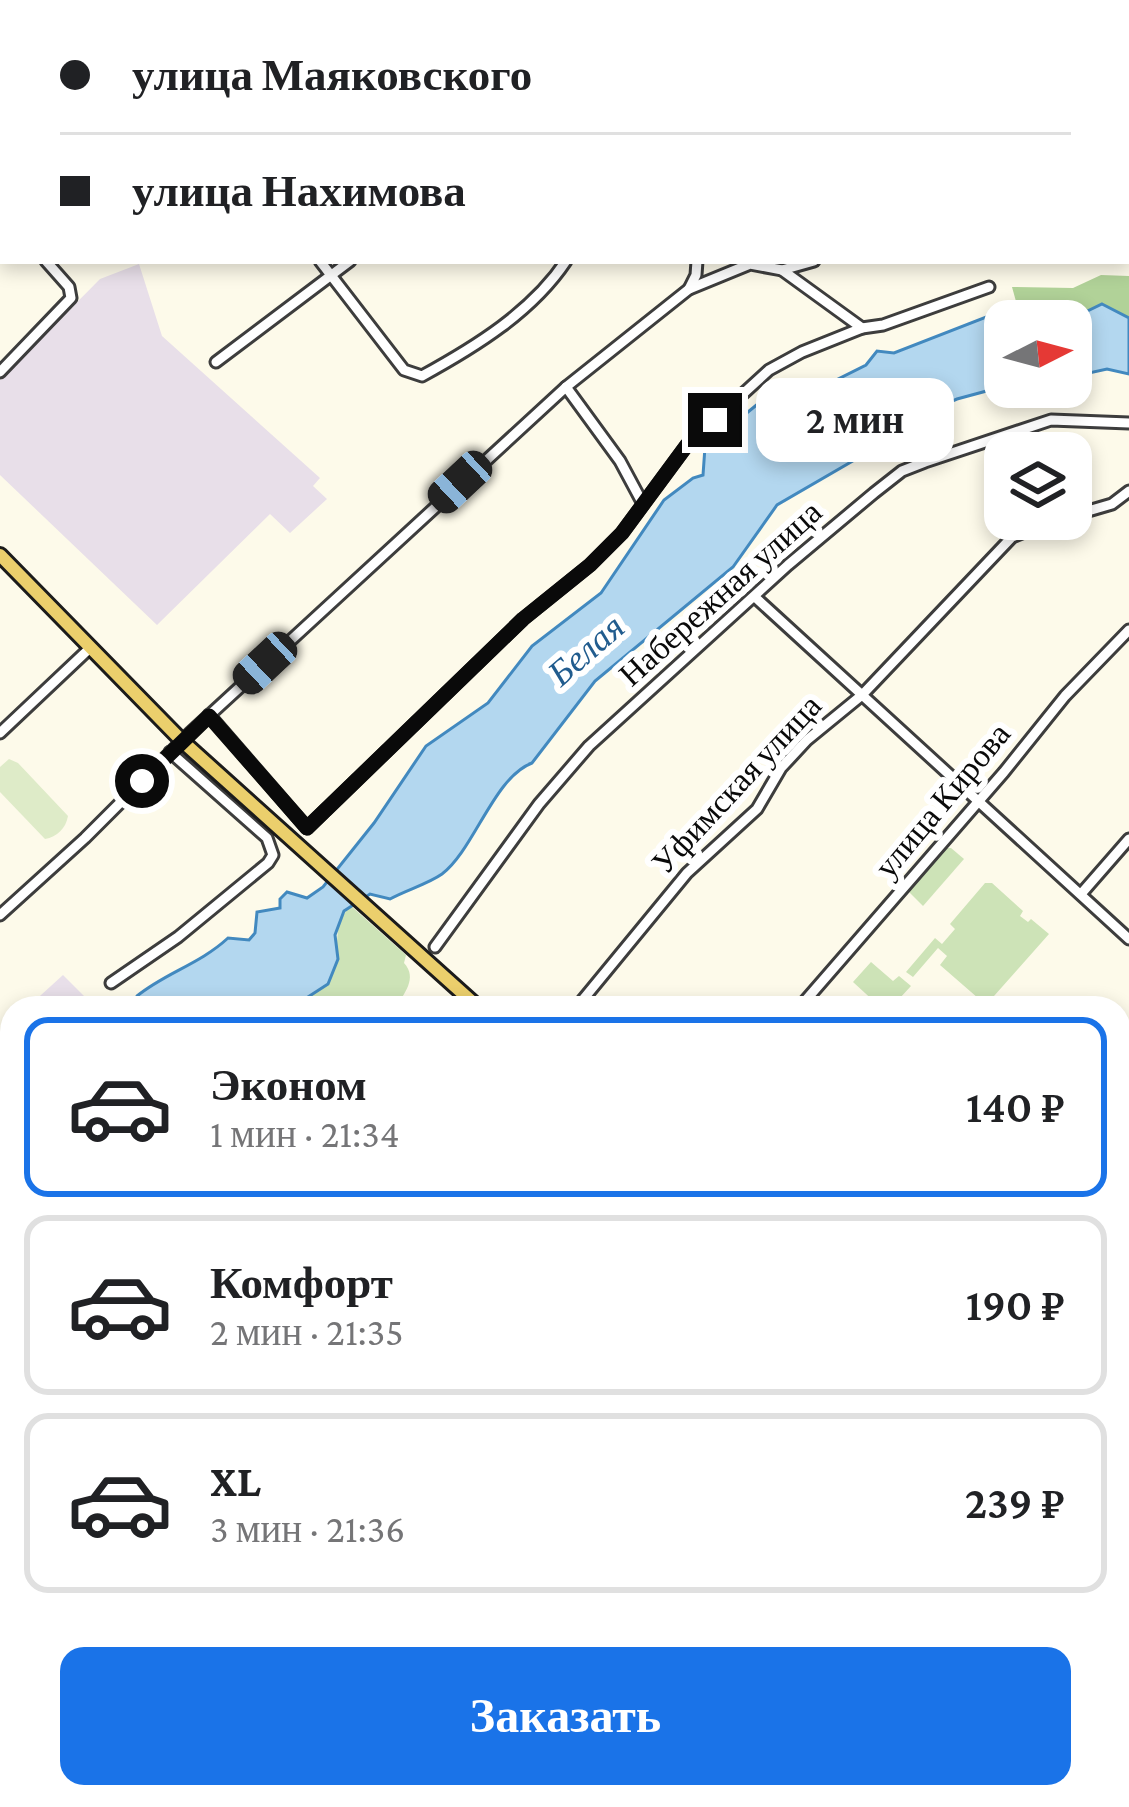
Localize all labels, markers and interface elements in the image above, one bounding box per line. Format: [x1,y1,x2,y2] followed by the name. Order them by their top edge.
[132,50,532,100] text: улица Маяковского
[132,166,466,216] text: улица Нахимова
[984,300,1092,408] north arrow
[984,300,1092,540] map controls
[757,378,955,462] callout: 2 мин
[688,393,742,447] route end
[806,398,904,441] text: 2 мин
[984,432,1092,540] button: layers
[421,444,499,520] car
[612,493,829,693] street label: Набережная улица
[539,606,632,694] water label: Белая
[226,625,304,701] car
[644,687,829,881] street label: Уфимская улица
[867,715,1018,885] street label: улица Кирова
[115,754,169,808] route start
[66,1053,174,1161] icon: car
[210,1060,367,1110] text: Эконом
[966,1082,1065,1132] text: 140 ₽
[210,1112,400,1155] text: 1 мин · 21:34
[66,1251,174,1359] icon: car
[210,1258,393,1308] text: Комфорт
[966,1280,1065,1330] text: 190 ₽
[210,1310,404,1353] text: 2 мин · 21:35
[66,1449,174,1557] icon: car
[210,1456,261,1506] text: XL
[965,1478,1065,1528] text: 239 ₽
[210,1507,405,1550] text: 3 мин · 21:36
[60,1647,1071,1785] button: Заказать

